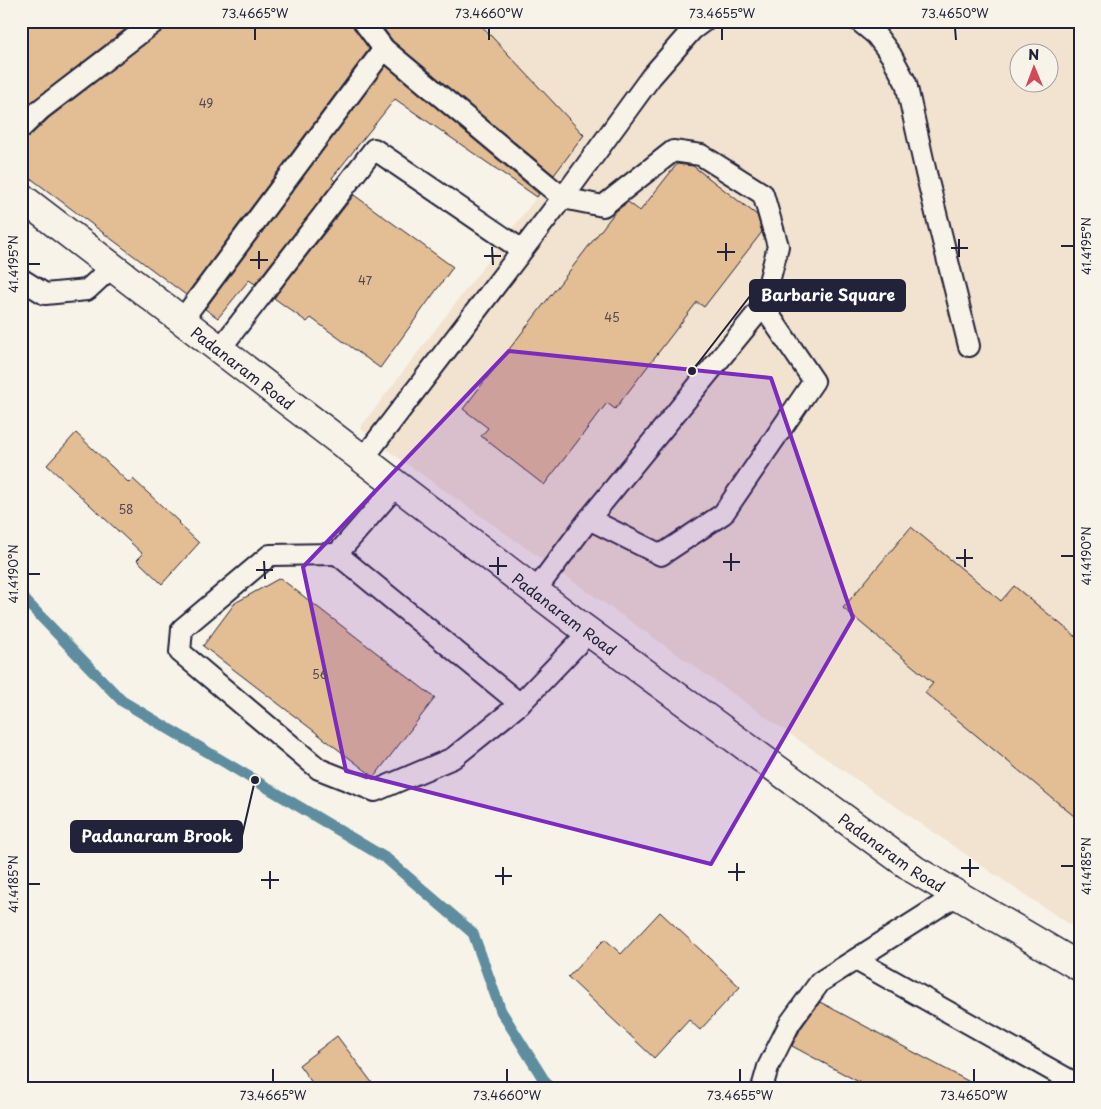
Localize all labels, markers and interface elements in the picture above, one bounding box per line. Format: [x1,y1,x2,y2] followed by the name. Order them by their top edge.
[222,4,289,22] text: 73.4665°W
[455,4,524,22] text: 73.4660°W
[689,4,756,22] text: 73.4655°W
[921,4,989,22] text: 73.4650°W
[1008,42,1058,92] north arrow
[1028,44,1039,65] text: N
[199,94,213,112] house number: 49
[1077,217,1095,275] text: 41.4195°N
[4,235,22,293] text: 41.4195°N
[358,271,373,289] house number: 47
[750,280,905,311] callout: Barbarie Square
[761,282,895,306] text: Barbarie Square
[604,308,620,326] house number: 45
[187,320,300,414] street label: Padanaram Road
[118,500,134,518] house number: 58
[1077,526,1095,586] text: 41.4190°N
[4,544,22,604] text: 41.4190°N
[508,567,622,660] street label: Padanaram Road
[312,665,328,683] house number: 56
[834,807,950,897] street label: Padanaram Road
[71,821,242,852] callout: Padanaram Brook
[81,823,233,847] text: Padanaram Brook
[1077,837,1095,895] text: 41.4185°N
[4,855,22,913] text: 41.4185°N
[240,1086,307,1104] text: 73.4665°W
[473,1086,542,1104] text: 73.4660°W
[707,1086,774,1104] text: 73.4655°W
[940,1086,1008,1104] text: 73.4650°W

